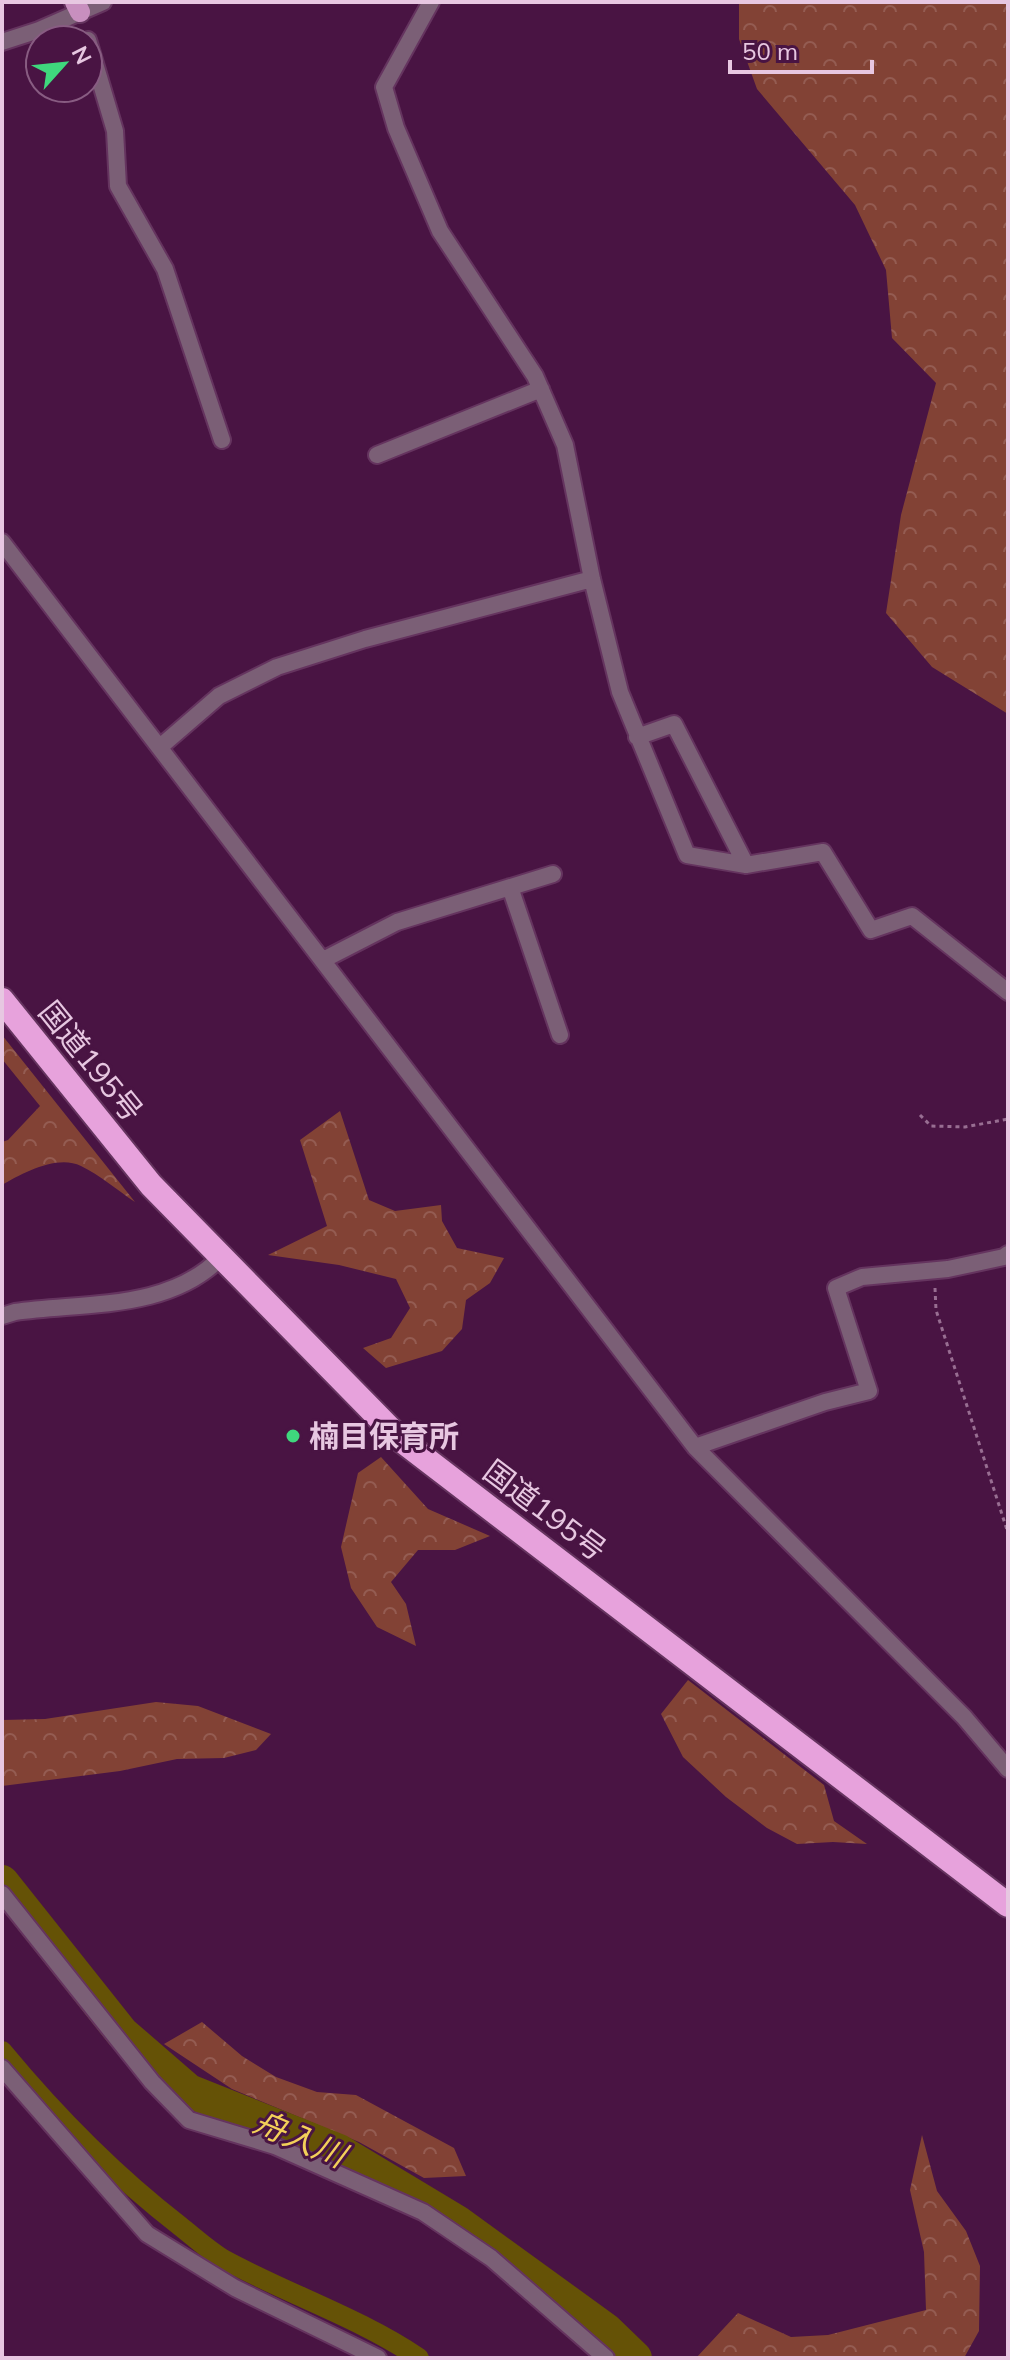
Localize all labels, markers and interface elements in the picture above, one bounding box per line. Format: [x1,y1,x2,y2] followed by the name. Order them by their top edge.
[24,24,104,104] north arrow
[730,24,872,74] scale bar
[742,36,798,66] text: 50 m
[66,41,98,69] text: N
[31,993,151,1129] street label: 国道195号
[309,1417,459,1455] place label: 楠目保育所
[284,1427,302,1445] marker: 楠目保育所
[476,1451,614,1569] street label: 国道195号
[248,2101,355,2176] water label: 舟入川

